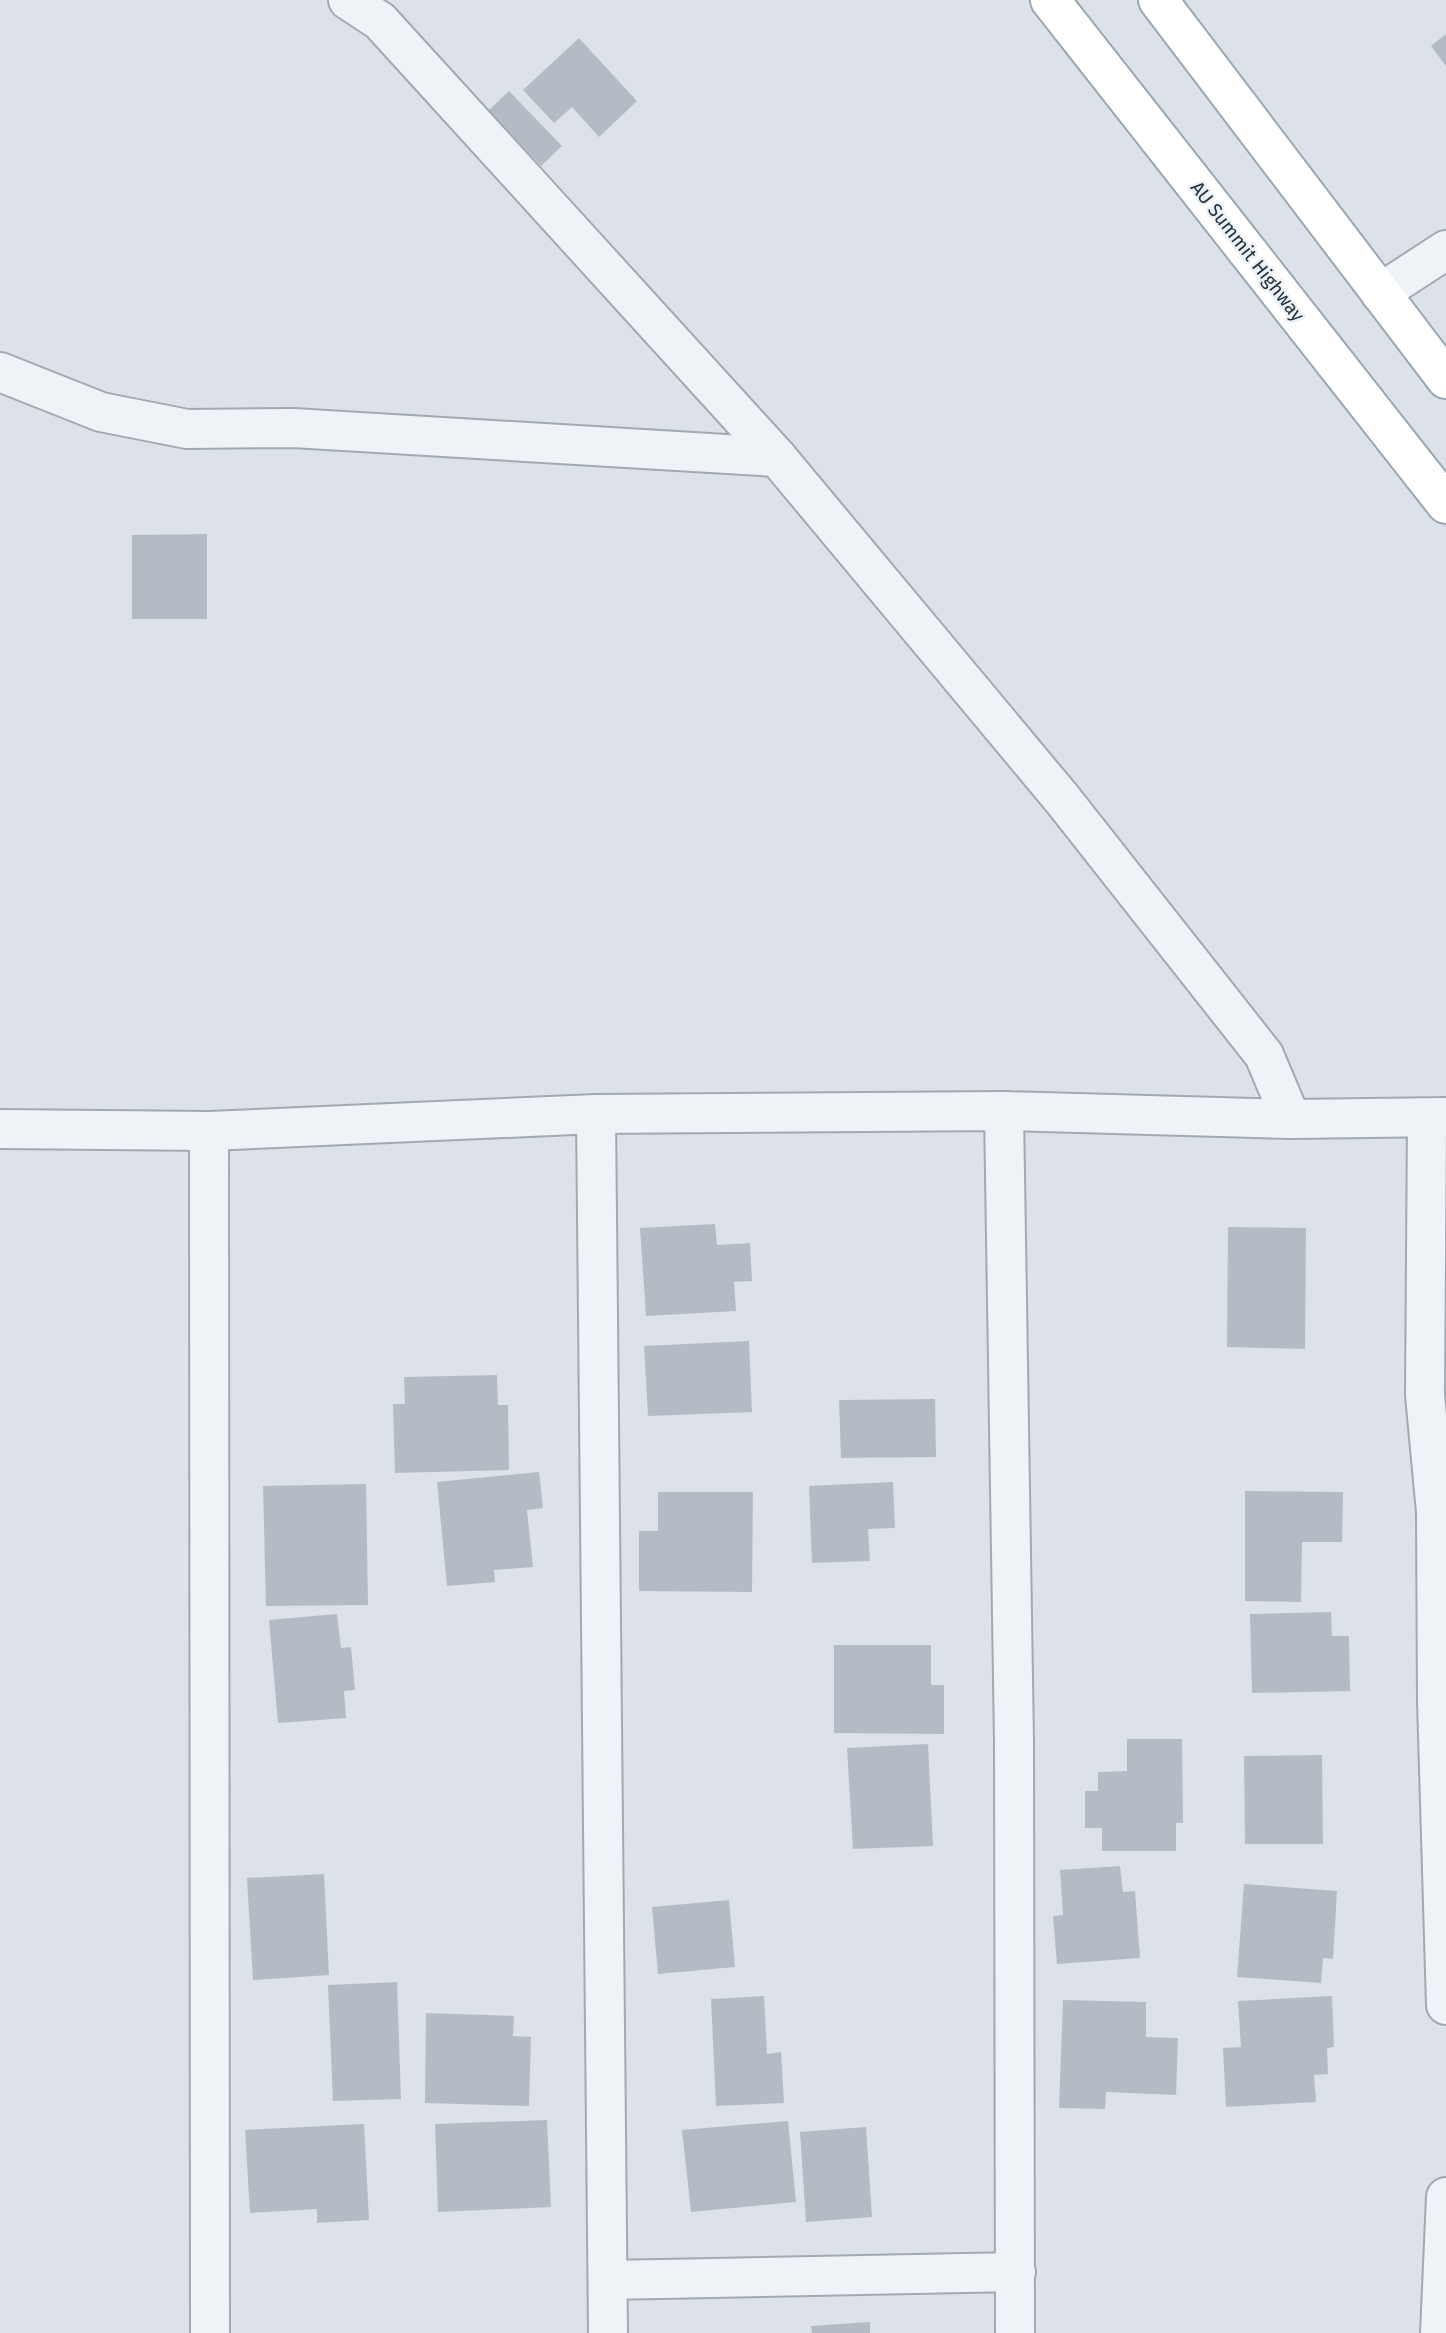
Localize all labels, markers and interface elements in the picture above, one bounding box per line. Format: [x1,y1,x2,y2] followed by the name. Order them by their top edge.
[1186,177,1310,327] street label: AU Summit Highway

